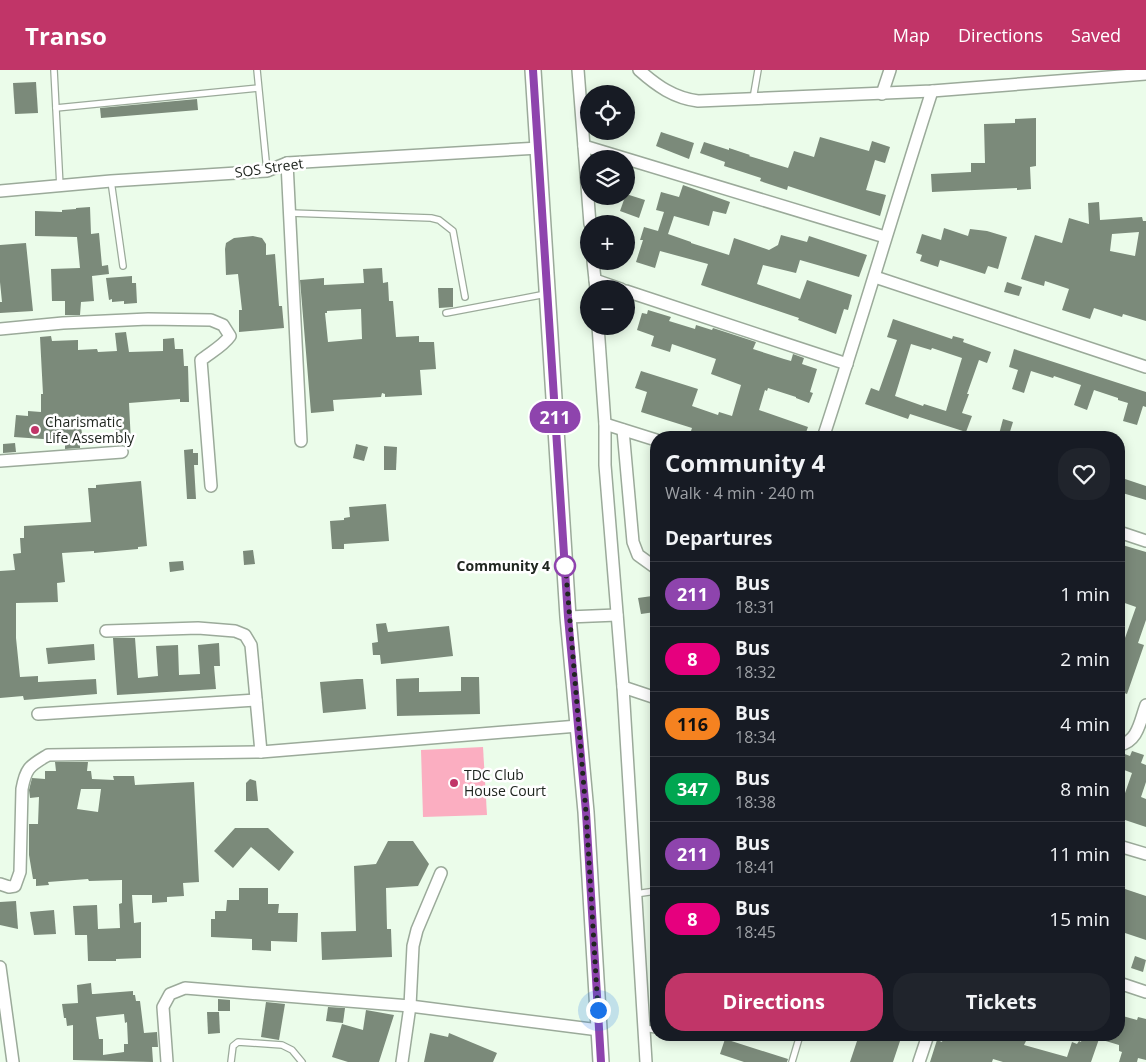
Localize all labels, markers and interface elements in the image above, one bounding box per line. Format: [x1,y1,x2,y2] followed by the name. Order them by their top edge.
[25,19,107,52] text: Transo
[893,23,930,47] text: Map
[958,23,1043,47] text: Directions
[1071,23,1121,47] text: Saved
[580,85,635,335] map controls
[580,85,635,140] button: locate
[580,150,635,205] button: layers
[233,153,304,182] street label: SOS Street
[580,215,635,270] button: +
[580,280,635,335] button: −
[526,401,584,433] line badge: 211
[540,405,570,429] text: 211
[45,412,135,447] place label: Charismatic Life Assembly
[29,424,41,436] marker: Charismatic Life Assembly
[665,446,825,479] text: Community 4
[1058,448,1110,500] button: heart
[665,482,815,504] text: Walk · 4 min · 240 m
[665,525,772,551] text: Departures
[554,555,576,577] marker: Community 4
[457,556,550,575] place label: Community 4
[735,570,770,596] text: Bus
[1060,581,1110,607] text: 1 min
[677,582,708,606] text: 211
[735,596,776,618] text: 18:31
[735,635,770,661] text: Bus
[1060,646,1110,672] text: 2 min
[687,647,698,671] text: 8
[735,661,776,683] text: 18:32
[735,700,770,726] text: Bus
[1060,711,1110,737] text: 4 min
[677,712,708,736] text: 116
[735,726,776,748] text: 18:34
[464,765,546,800] place label: TDC Club House Court
[735,765,770,791] text: Bus
[1060,776,1110,802] text: 8 min
[448,777,460,789] marker: TDC Club House Court
[677,777,708,801] text: 347
[735,791,776,813] text: 18:38
[735,830,770,856] text: Bus
[1049,841,1110,867] text: 11 min
[677,842,708,866] text: 211
[735,856,776,878] text: 18:41
[735,895,770,921] text: Bus
[1049,906,1110,932] text: 15 min
[687,907,698,931] text: 8
[735,921,776,943] text: 18:45
[665,973,883,1031] button: Directions
[893,973,1110,1031] button: Tickets
[586,998,611,1023] your location

